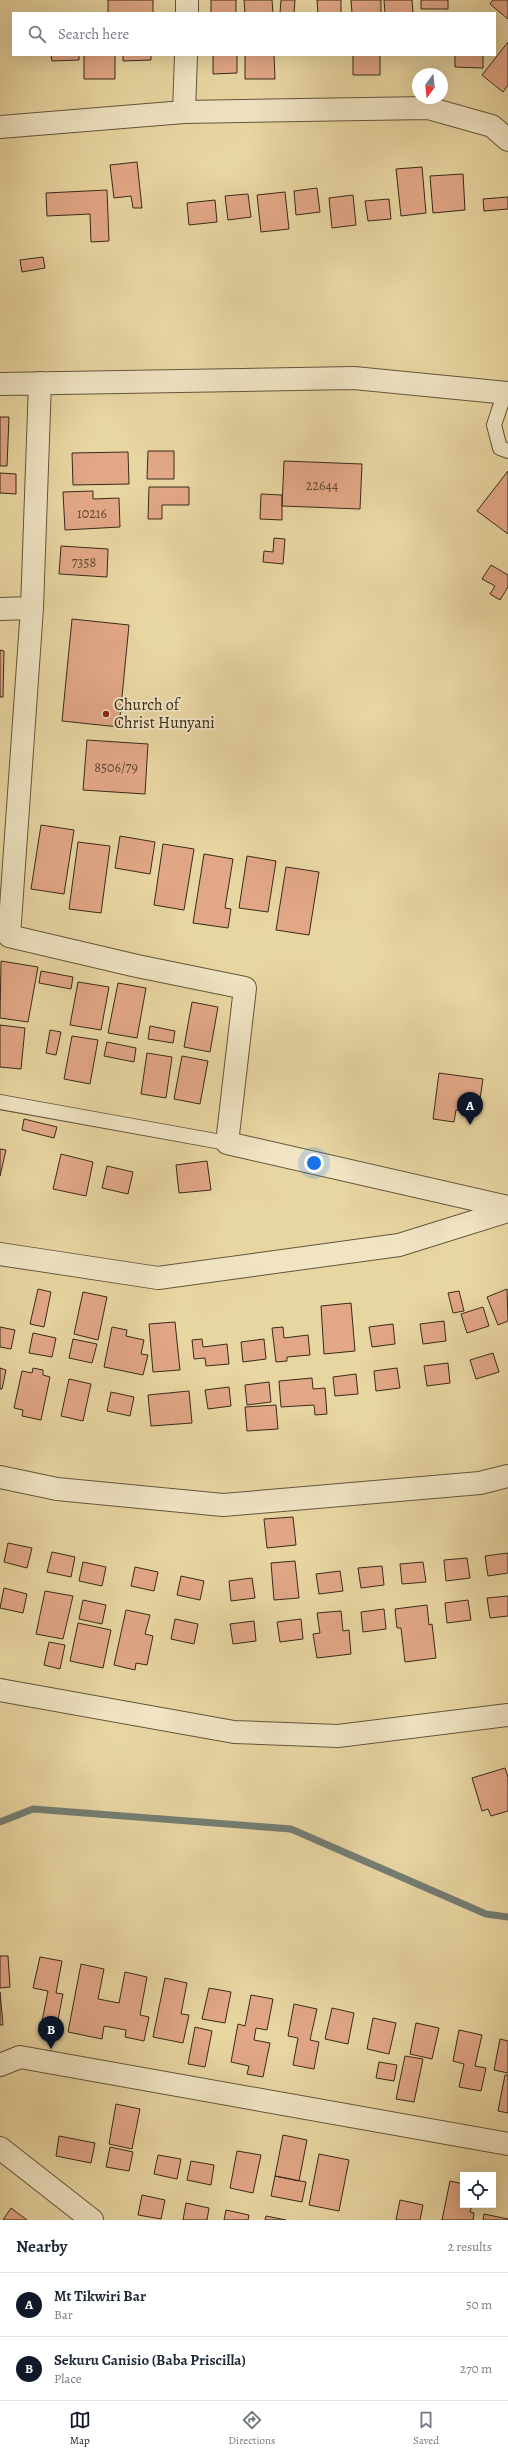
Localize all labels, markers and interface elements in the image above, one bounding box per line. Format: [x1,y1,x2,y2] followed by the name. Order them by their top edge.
[12,12,496,56] search box
[26,23,48,45] icon: search
[58,24,129,44] text: Search here
[412,68,448,104] north arrow
[306,476,338,495] house number: 22644
[77,504,107,523] house number: 10216
[72,553,96,572] house number: 7358
[114,694,215,734] place label: Church of Christ Hunyani
[101,709,111,719] marker: Church of Christ Hunyani
[94,758,138,777] house number: 8506/79
[457,1092,483,1125] pin: A
[304,1153,324,1173] your location
[38,2016,64,2049] pin: B
[460,2172,496,2208] map controls
[460,2172,496,2208] button: locate
[16,2235,67,2258] text: Nearby
[448,2238,492,2255] text: 2 results
[54,2286,146,2306] text: Mt Tikwiri Bar
[25,2296,33,2313] text: A
[466,2296,492,2313] text: 50 m
[54,2306,73,2323] text: Bar
[54,2350,246,2370] text: Sekuru Canisio (Baba Priscilla)
[25,2360,33,2377] text: B
[460,2360,492,2377] text: 270 m
[54,2370,82,2387] text: Place
[69,2409,91,2448] tab: Map
[228,2409,276,2448] tab: Directions
[413,2409,439,2448] tab: Saved

